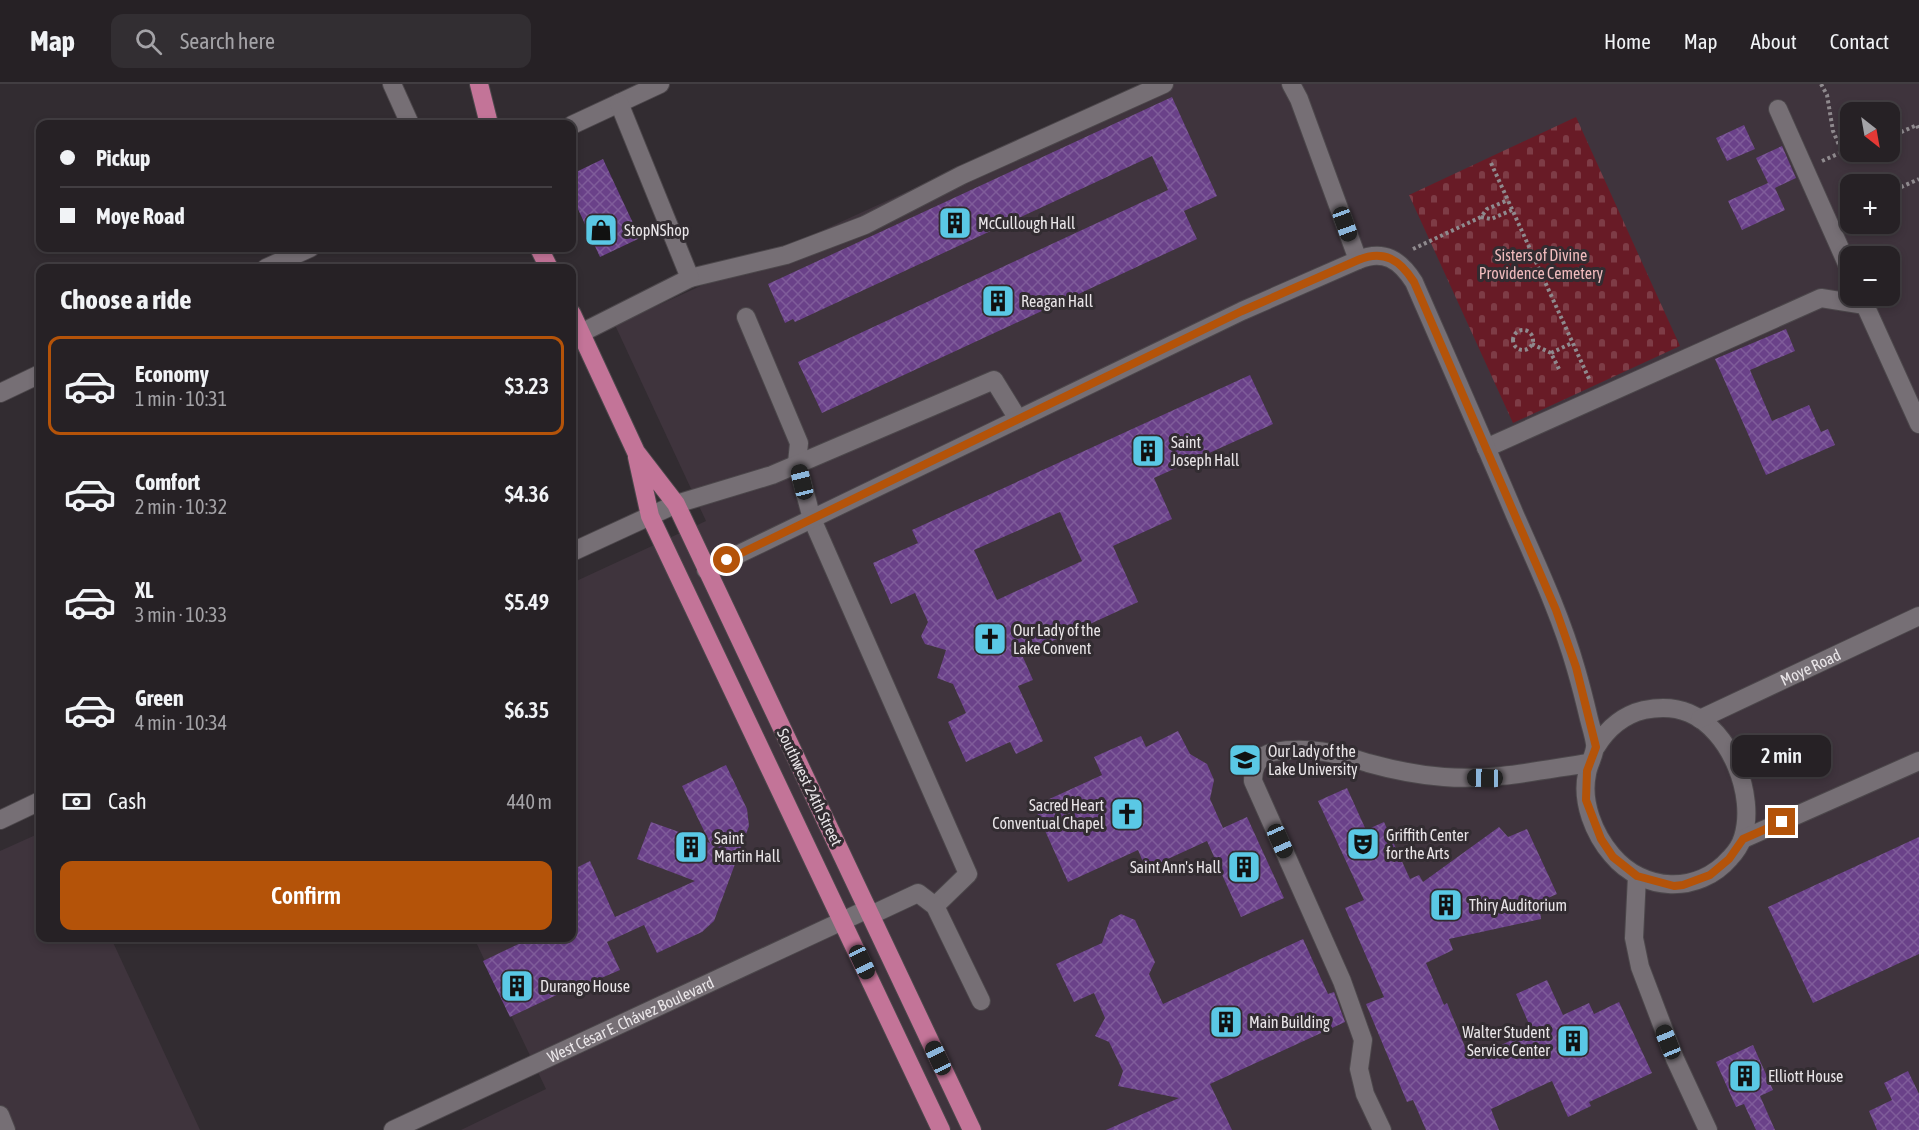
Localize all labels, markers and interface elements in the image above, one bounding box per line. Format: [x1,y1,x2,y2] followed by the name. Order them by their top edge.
[111,14,531,68] search box
[30,25,75,57] text: Map
[132,25,165,58] icon: search
[180,28,275,54] text: Search here
[1604,29,1651,53] text: Home
[1684,29,1718,53] text: Map
[1751,29,1797,53] text: About
[1830,29,1889,53] text: Contact
[1840,102,1900,162] north arrow
[1840,102,1900,306] map controls
[96,145,151,171] text: Pickup
[1840,174,1900,234] button: +
[96,203,185,229] text: Moye Road
[1330,204,1360,244] car
[937,205,973,241] building icon: McCullough Hall
[583,212,619,248] shop icon: StopNShop
[978,214,1076,233] place label: McCullough Hall
[624,221,689,240] place label: StopNShop
[1479,246,1604,283] park label: Sisters of Divine Providence Cemetery
[1840,246,1900,306] button: −
[980,283,1016,319] building icon: Reagan Hall
[60,284,192,315] text: Choose a ride
[1021,292,1094,311] place label: Reagan Hall
[63,359,117,413] icon: car
[135,361,209,387] text: Economy
[505,373,549,399] text: $3.23
[135,387,227,410] text: 1 min · 10:31
[1130,433,1166,469] building icon: Saint Joseph Hall
[1171,433,1240,470] place label: Saint Joseph Hall
[789,462,815,502] car
[63,467,117,521] icon: car
[135,469,200,495] text: Comfort
[505,481,549,507] text: $4.36
[135,495,227,518] text: 2 min · 10:32
[713,546,740,573] route start
[63,575,117,629] icon: car
[135,577,153,603] text: XL
[505,589,549,615] text: $5.49
[135,603,227,626] text: 3 min · 10:33
[972,621,1008,657] church icon: Our Lady of the Lake Convent
[1013,621,1101,657] place label: Our Lady of the Lake Convent
[1777,645,1843,689] street label: Moye Road
[63,683,117,737] icon: car
[135,685,184,711] text: Green
[505,697,549,723] text: $6.35
[135,711,227,734] text: 4 min · 10:34
[774,725,846,849] street label: Southwest 24th Street
[1732,735,1832,777] callout: 2 min
[1227,742,1263,778] school or university icon: Our Lady of the Lake University
[1268,742,1358,779] place label: Our Lady of the Lake University
[1761,744,1802,767] text: 2 min
[1467,769,1503,787] car
[60,785,93,818] icon: cash
[108,788,147,814] text: Cash
[507,790,552,813] text: 440 m
[992,796,1105,833] place label: Sacred Heart Conventual Chapel
[1109,796,1145,832] church icon: Sacred Heart Conventual Chapel
[1768,808,1795,835] route end
[1264,821,1296,861] car
[1345,826,1381,862] theatre icon: Griffith Center for the Arts
[1386,826,1469,862] place label: Griffith Center for the Arts
[673,829,709,865] building icon: Saint Martin Hall
[714,829,781,865] place label: Saint Martin Hall
[1226,849,1262,885] building icon: Saint Ann's Hall
[1130,858,1222,876] place label: Saint Ann's Hall
[60,861,552,930] button: Confirm
[1428,887,1464,923] building icon: Thiry Auditorium
[1469,896,1567,915] place label: Thiry Auditorium
[846,942,878,982] car
[499,968,535,1004] building icon: Durango House
[544,973,717,1066] street label: West César E. Chávez Boulevard
[540,977,630,996] place label: Durango House
[1208,1004,1244,1040] building icon: Main Building
[1249,1013,1330,1032] place label: Main Building
[1653,1022,1683,1062] car
[1462,1023,1550,1059] place label: Walter Student Service Center
[1555,1023,1591,1059] building icon: Walter Student Service Center
[922,1038,954,1078] car
[1727,1058,1763,1094] building icon: Elliott House
[1768,1067,1843,1085] place label: Elliott House

